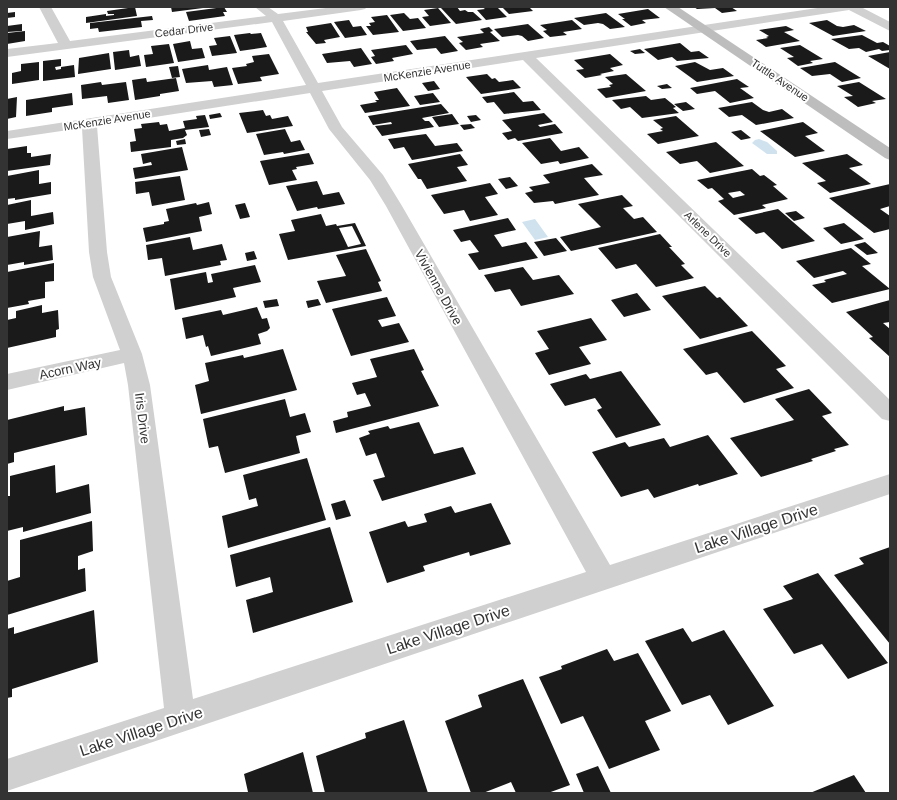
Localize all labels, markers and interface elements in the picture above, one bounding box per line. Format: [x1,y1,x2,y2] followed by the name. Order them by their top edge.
[154,20,214,40] street label: Cedar Drive
[749,56,811,104] street label: Tuttle Avenue
[383,58,471,84] street label: McKenzie Avenue
[63,107,151,133] street label: McKenzie Avenue
[682,209,734,259] street label: Arlene Drive
[412,247,465,327] street label: Vivienne Drive
[38,354,103,382] street label: Acorn Way
[132,392,153,444] street label: Iris Drive
[692,500,820,556] street label: Lake Village Drive
[384,601,512,657] street label: Lake Village Drive
[77,703,205,759] street label: Lake Village Drive

